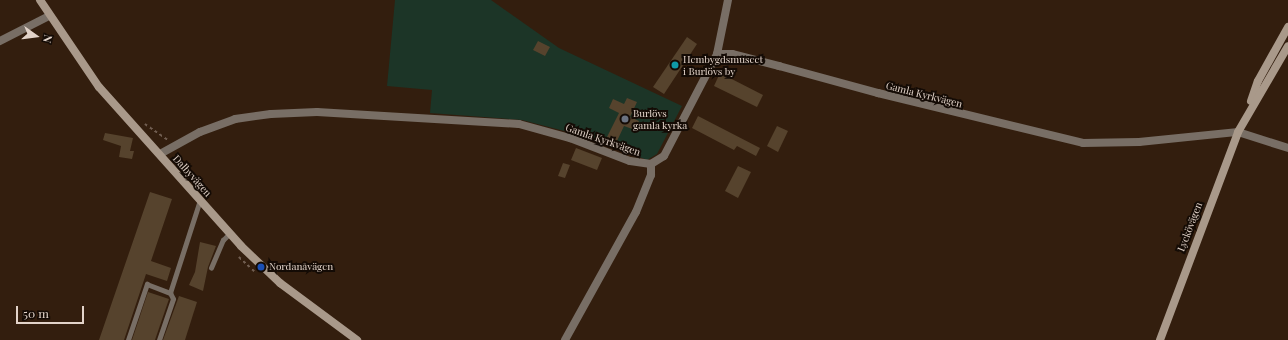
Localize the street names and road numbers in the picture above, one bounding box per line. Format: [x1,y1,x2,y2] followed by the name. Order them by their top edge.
[884,80,964,110] street label: Gamla Kyrkvägen
[564,122,642,158] street label: Gamla Kyrkvägen
[170,153,214,199] street label: Dalbyvägen
[1175,201,1205,253] street label: Lyckövägen

